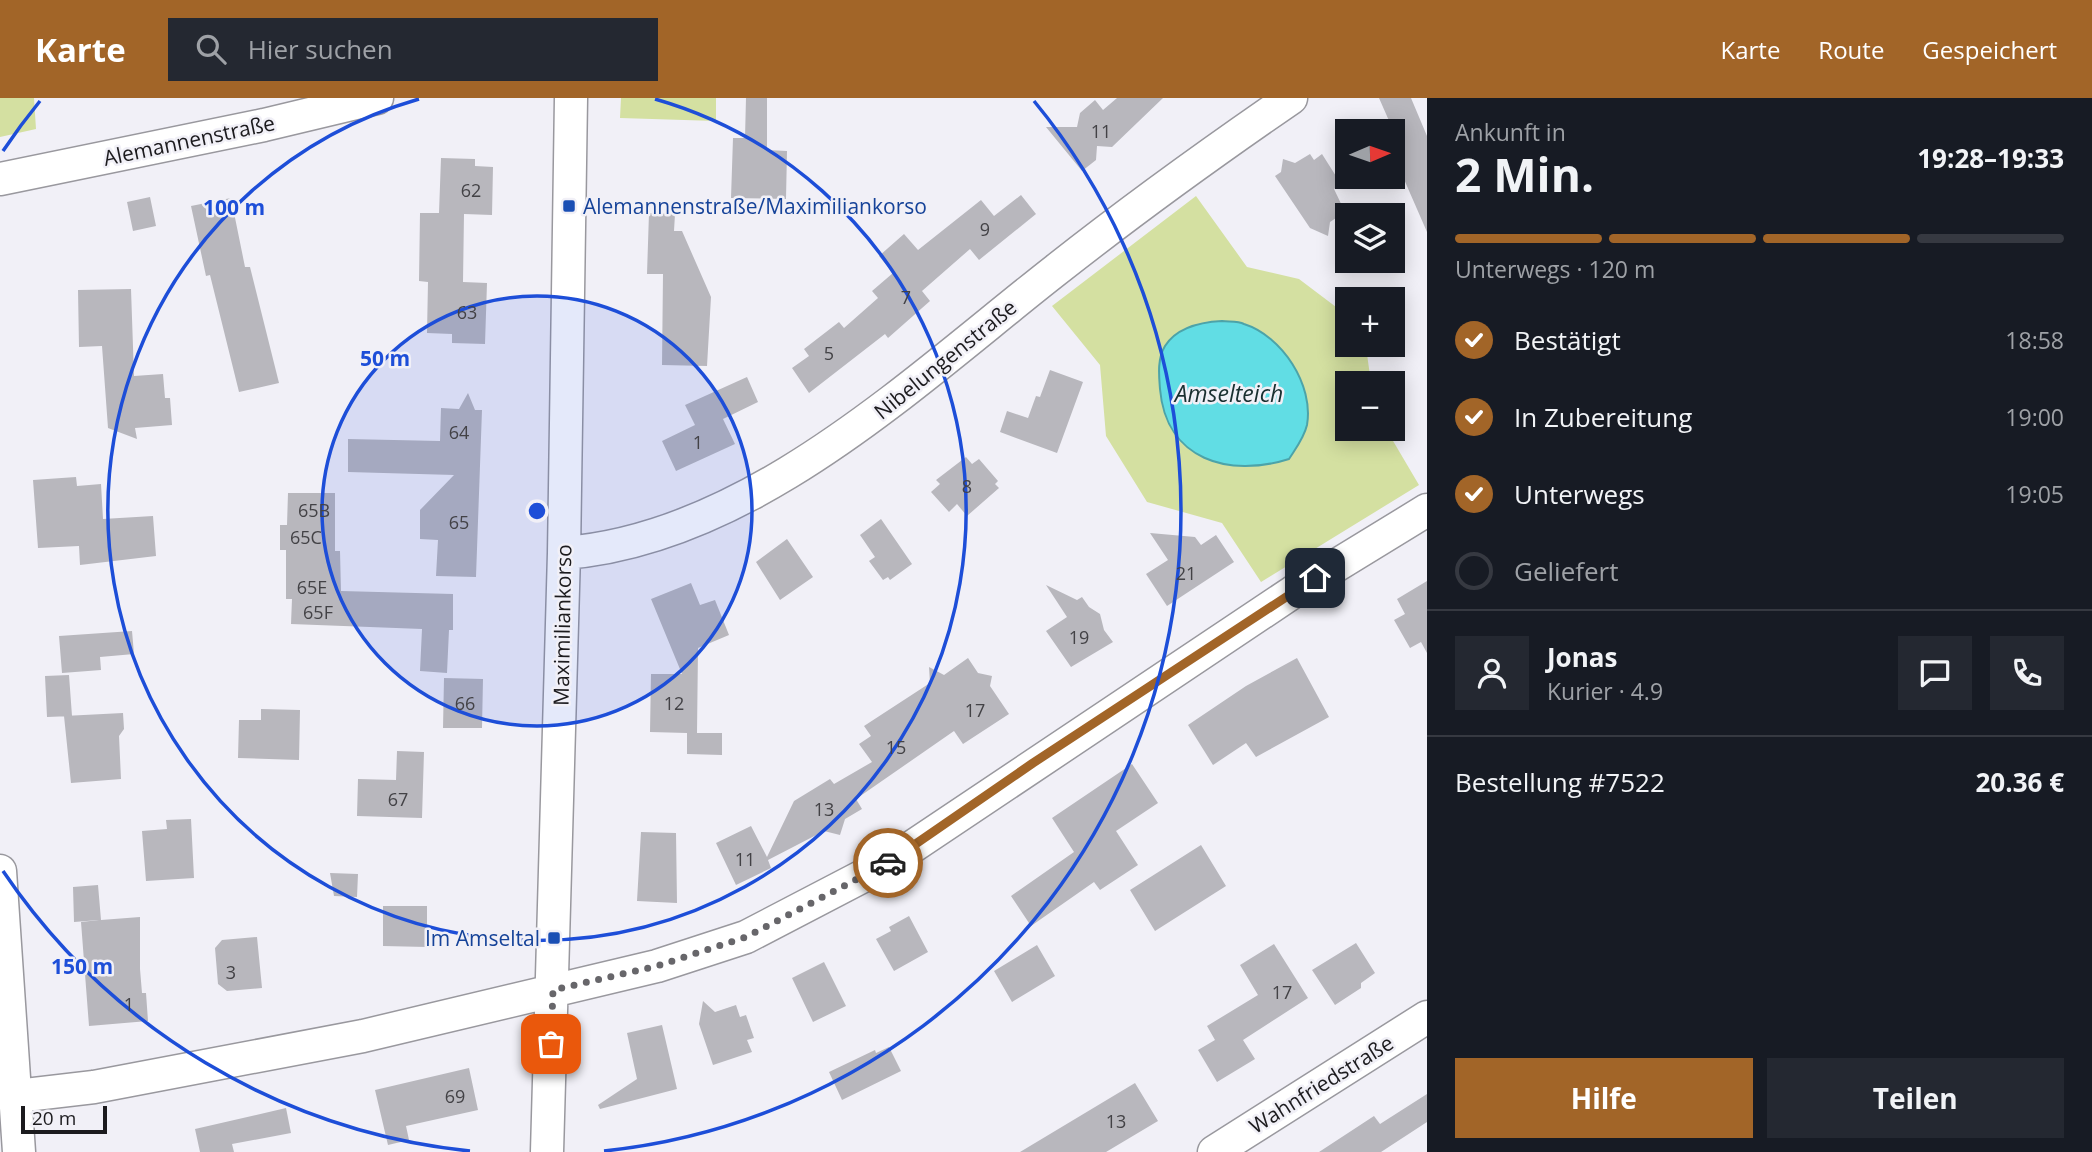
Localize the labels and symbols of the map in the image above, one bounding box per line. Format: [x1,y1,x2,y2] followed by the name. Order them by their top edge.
[101,108,277,172] street label: Alemannenstraße
[1091,119,1111,143] house number: 11
[1335,119,1405,189] north arrow
[461,178,481,202] house number: 62
[583,192,927,220] place label: Alemannenstraße/Maximiliankorso
[203,193,265,221] text: 100 m
[561,198,577,214] marker: Alemannenstraße/Maximiliankorso
[980,217,990,241] house number: 9
[901,285,911,309] house number: 7
[868,293,1022,425] street label: Nibelungenstraße
[457,300,477,324] house number: 63
[824,341,834,365] house number: 5
[360,344,410,372] text: 50 m
[1173,377,1283,409] water label: Amselteich
[449,420,469,444] house number: 64
[693,430,703,454] house number: 1
[962,474,972,498] house number: 8
[298,498,330,522] house number: 65B
[525,499,549,523] centre of rings
[449,510,469,534] house number: 65
[290,525,322,549] house number: 65C
[547,544,577,706] street label: Maximiliankorso
[1285,548,1345,608] pin
[1176,561,1196,585] house number: 21
[297,575,327,599] house number: 65E
[303,600,333,624] house number: 65F
[1069,625,1089,649] house number: 19
[455,691,475,715] house number: 66
[664,691,684,715] house number: 12
[965,698,985,722] house number: 17
[886,735,906,759] house number: 15
[388,787,408,811] house number: 67
[814,797,834,821] house number: 13
[853,828,923,898] courier
[735,847,755,871] house number: 11
[425,924,540,952] place label: Im Amseltal
[546,930,562,946] marker: Im Amseltal
[51,952,113,980] text: 150 m
[226,960,236,984] house number: 3
[1272,980,1292,1004] house number: 17
[124,992,134,1016] house number: 1
[521,1014,581,1074] pin
[1244,1028,1398,1140] street label: Wahnfriedstraße
[445,1084,465,1108] house number: 69
[21,1103,107,1135] scale bar
[1106,1109,1126,1133] house number: 13

